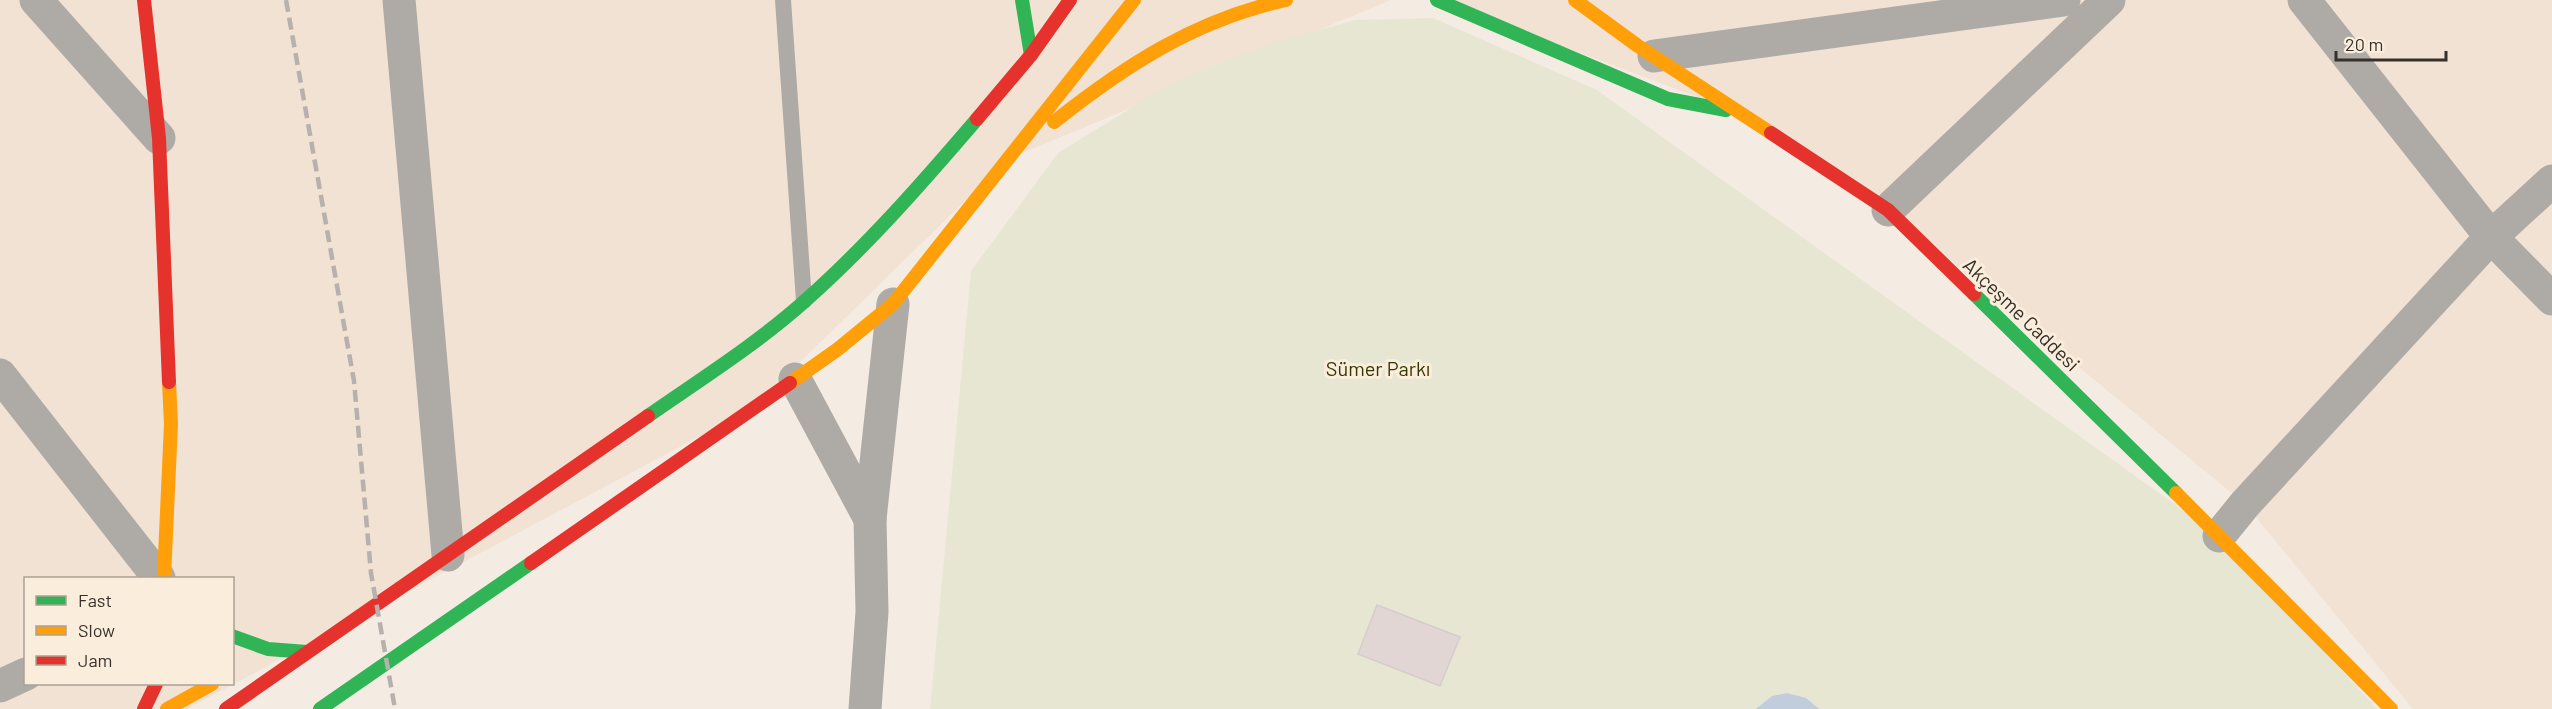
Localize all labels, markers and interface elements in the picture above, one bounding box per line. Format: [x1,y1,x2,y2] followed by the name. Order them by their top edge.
[2336,24,2446,62] scale bar
[2345,33,2383,55] text: 20 m
[1959,252,2085,376] street label: Akçeşme Caddesi
[1326,356,1430,380] park label: Sümer Parkı
[24,577,234,685] legend
[78,589,112,611] text: Fast
[78,619,115,641] text: Slow
[78,649,112,671] text: Jam

